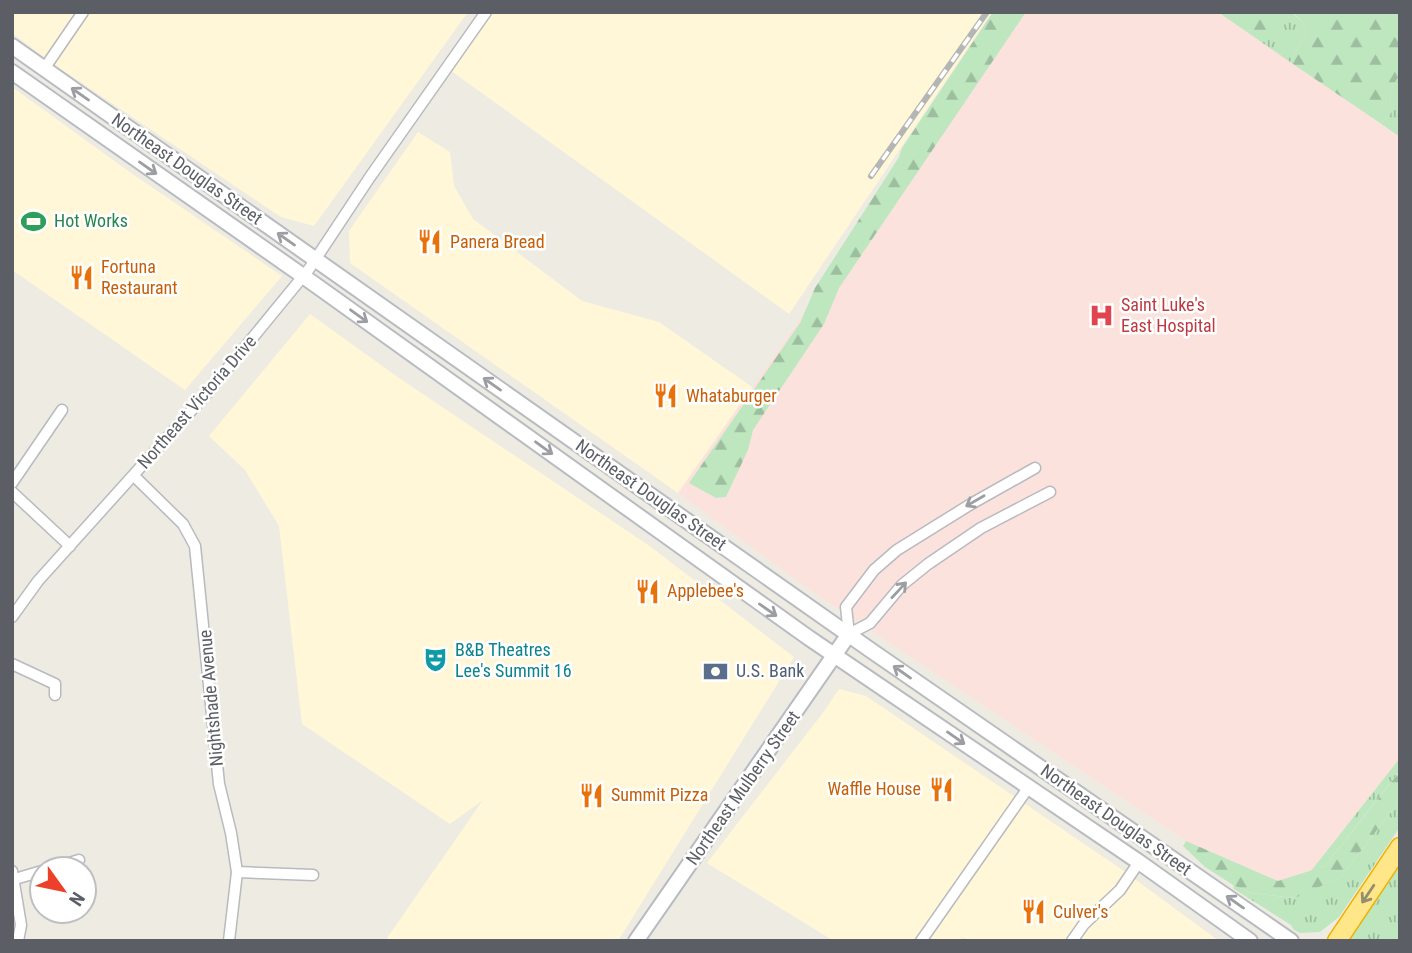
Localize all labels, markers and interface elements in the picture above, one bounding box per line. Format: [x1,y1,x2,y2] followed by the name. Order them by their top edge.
[71,87,90,101] one-way arrow
[108,109,267,229] street label: Northeast Douglas Street
[138,161,157,175] one-way arrow
[20,207,48,235] sports icon: Hot Works
[54,210,128,231] place label: Hot Works
[416,228,444,256] restaurant icon: Panera Bread
[450,231,545,252] place label: Panera Bread
[277,232,296,246] one-way arrow
[101,256,178,298] place label: Fortuna Restaurant
[67,263,95,291] restaurant icon: Fortuna Restaurant
[1121,294,1216,336] place label: Saint Luke's East Hospital
[1087,301,1115,329] hospital icon: Saint Luke's East Hospital
[349,308,368,323] one-way arrow
[133,331,260,473] street label: Northeast Victoria Drive
[483,377,502,391] one-way arrow
[652,382,680,410] restaurant icon: Whataburger
[686,385,777,406] place label: Whataburger
[572,435,731,555] street label: Northeast Douglas Street
[534,441,553,456] one-way arrow
[966,494,986,508] one-way arrow
[633,577,661,605] restaurant icon: Applebee's
[667,580,744,601] place label: Applebee's
[890,582,907,599] one-way arrow
[758,603,777,617] one-way arrow
[194,629,227,767] street label: Nightshade Avenue
[455,639,572,681] place label: B&B Theatres Lee's Summit 16
[421,646,449,674] theatre icon: B&B Theatres Lee's Summit 16
[702,657,730,685] bank icon: U.S. Bank
[736,660,804,681] place label: U.S. Bank
[893,665,913,679] one-way arrow
[681,707,804,869] street label: Northeast Mulberry Street
[946,731,965,745] one-way arrow
[1037,760,1196,880] street label: Northeast Douglas Street
[927,775,955,803] restaurant icon: Waffle House
[827,778,921,799] place label: Waffle House
[577,781,605,809] restaurant icon: Summit Pizza
[611,784,708,805] place label: Summit Pizza
[28,855,98,925] north arrow
[1361,884,1375,903] one-way arrow
[64,888,90,910] text: N
[1226,895,1245,909] one-way arrow
[1019,898,1047,926] restaurant icon: Culver's
[1053,901,1108,922] place label: Culver's

